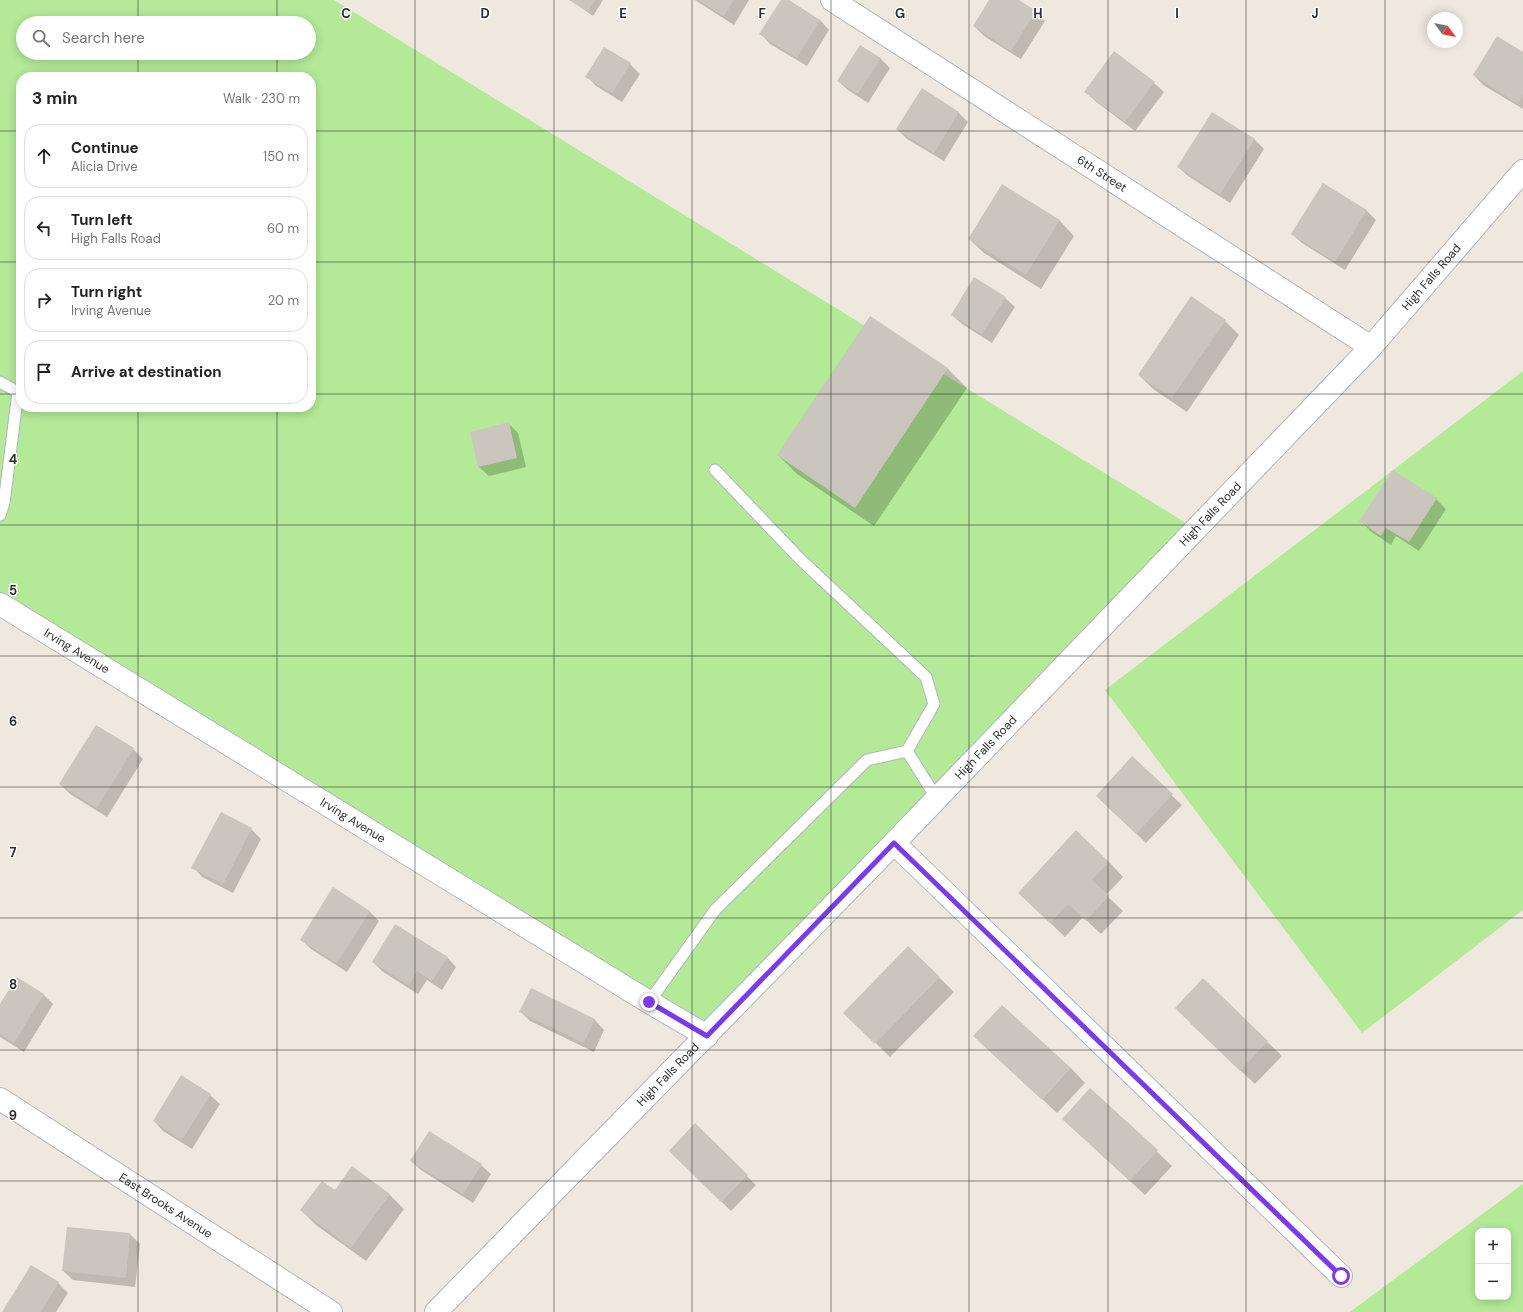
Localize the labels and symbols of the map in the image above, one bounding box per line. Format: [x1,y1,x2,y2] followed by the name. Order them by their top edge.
[341,5,351,22] text: C
[480,5,490,22] text: D
[619,5,627,22] text: E
[758,5,766,22] text: F
[895,5,905,22] text: G
[1033,5,1043,22] text: H
[1175,5,1179,22] text: I
[1311,5,1319,22] text: J
[1427,12,1463,48] north arrow
[1074,152,1130,196] street label: 6th Street
[1398,240,1465,314] street label: High Falls Road
[9,451,17,468] text: 4
[1176,479,1245,549] street label: High Falls Road
[9,582,17,599] text: 5
[41,625,113,677] street label: Irving Avenue
[951,712,1020,783] street label: High Falls Road
[9,713,17,730] text: 6
[317,794,389,847] street label: Irving Avenue
[10,844,17,861] text: 7
[9,976,17,993] text: 8
[640,993,658,1011] route end
[633,1039,703,1110] street label: High Falls Road
[9,1107,17,1124] text: 9
[116,1170,216,1242] street label: East Brooks Avenue
[1332,1267,1350,1285] route start

